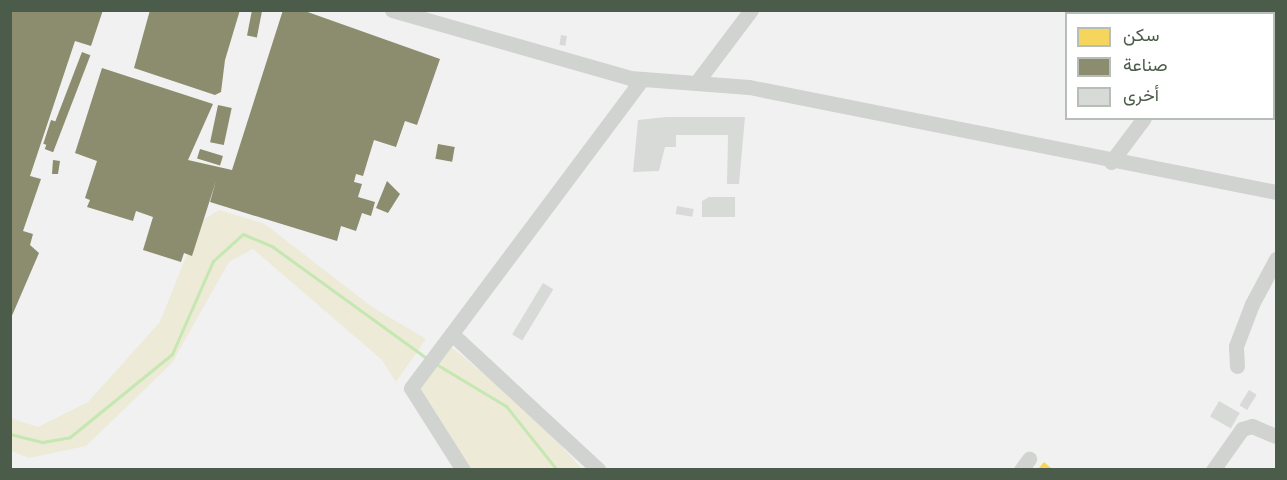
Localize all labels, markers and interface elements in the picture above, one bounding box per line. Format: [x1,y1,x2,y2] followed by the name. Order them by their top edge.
[1065,12,1275,120] legend
[1123,23,1159,45] text: سكن
[1123,53,1168,75] text: صناعة
[1123,83,1159,105] text: أخرى

